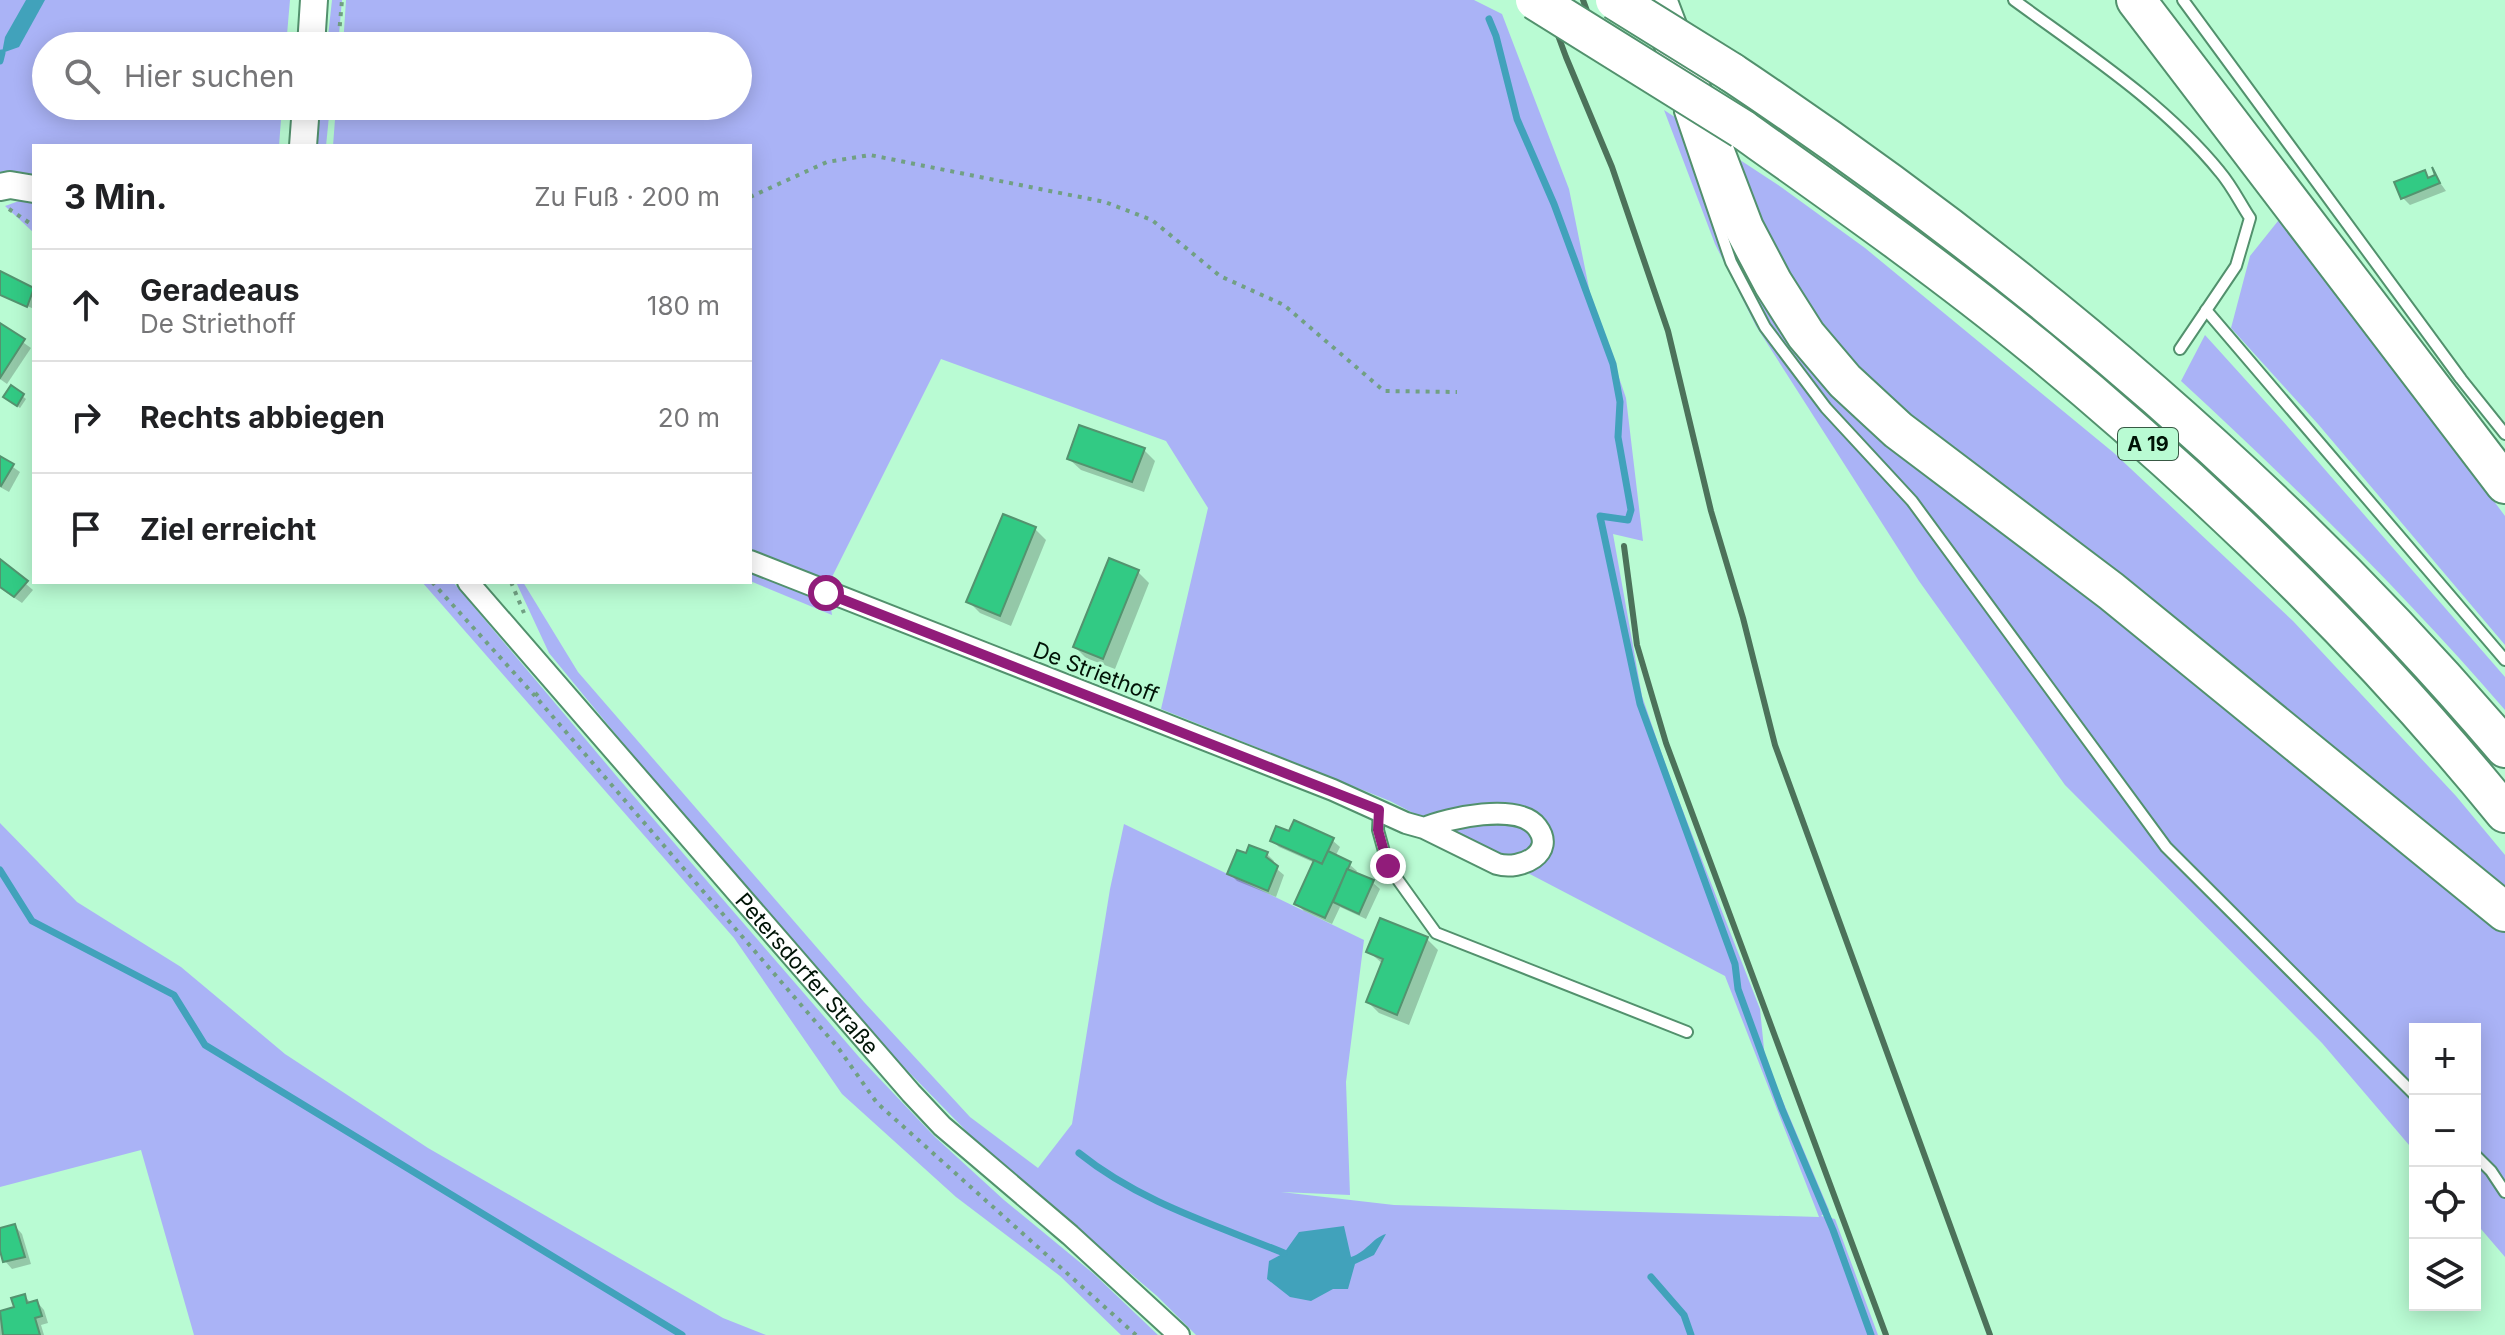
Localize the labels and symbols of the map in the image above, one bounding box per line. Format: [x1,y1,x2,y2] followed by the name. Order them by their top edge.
[2118,428,2178,460] road number: A 19
[808,575,844,611] route start
[1030,636,1162,708] street label: De Striethoff
[1370,848,1406,884] route end
[730,887,884,1059] street label: Petersdorfer Straße

